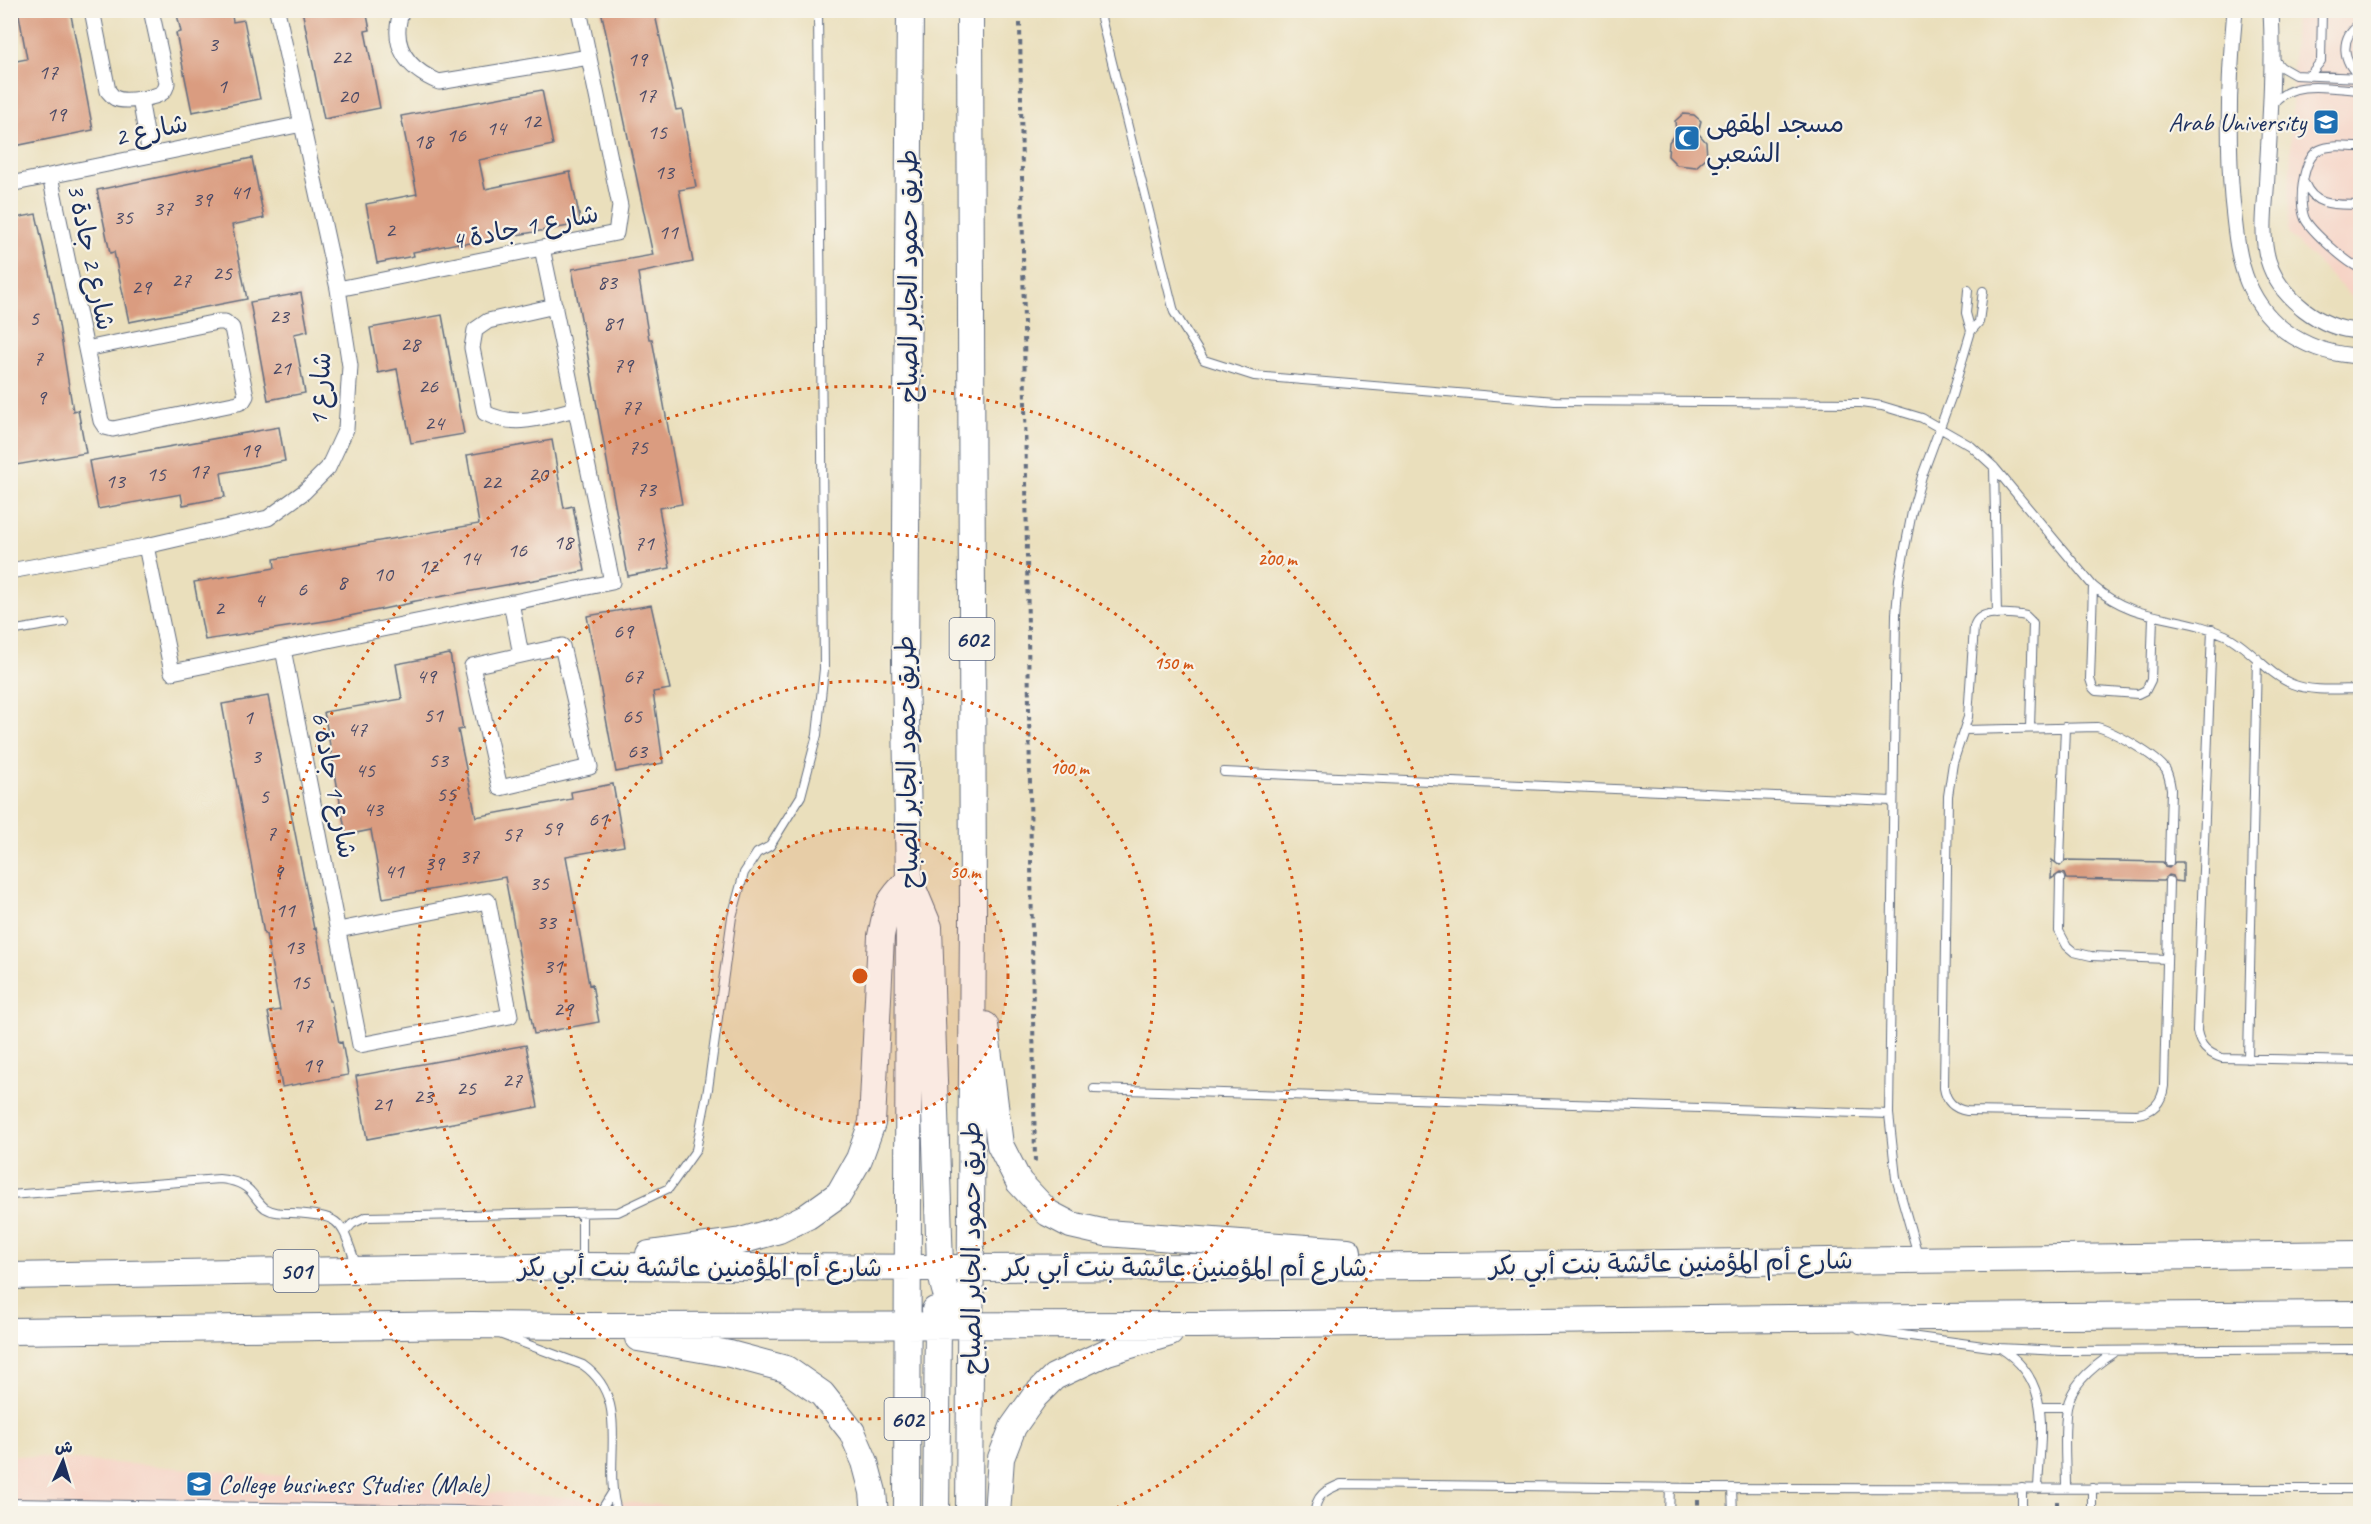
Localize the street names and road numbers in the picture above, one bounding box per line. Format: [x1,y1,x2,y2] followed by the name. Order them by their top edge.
[111,106,191,155] street label: شارع 2
[892,149,926,403] street label: طريق حمود الجابر الصباح
[58,181,123,334] street label: شارع 2 جادة 3
[449,197,602,258] street label: شارع 1 جادة 4
[302,351,339,427] street label: شارع 1
[950,618,994,660] road number: 602
[888,635,927,889] street label: طريق حمود الجابر الصباح
[303,709,364,862] street label: شارع 1 جادة 6
[955,1121,989,1375] street label: طريق حمود الجابر الصباح
[1487,1243,1853,1289] street label: شارع أم المؤمنين عائشة بنت أبي بكر
[274,1250,318,1292] road number: 501
[516,1251,882,1290] street label: شارع أم المؤمنين عائشة بنت أبي بكر
[1001,1251,1367,1290] street label: شارع أم المؤمنين عائشة بنت أبي بكر
[884,1398,930,1440] road number: 602

